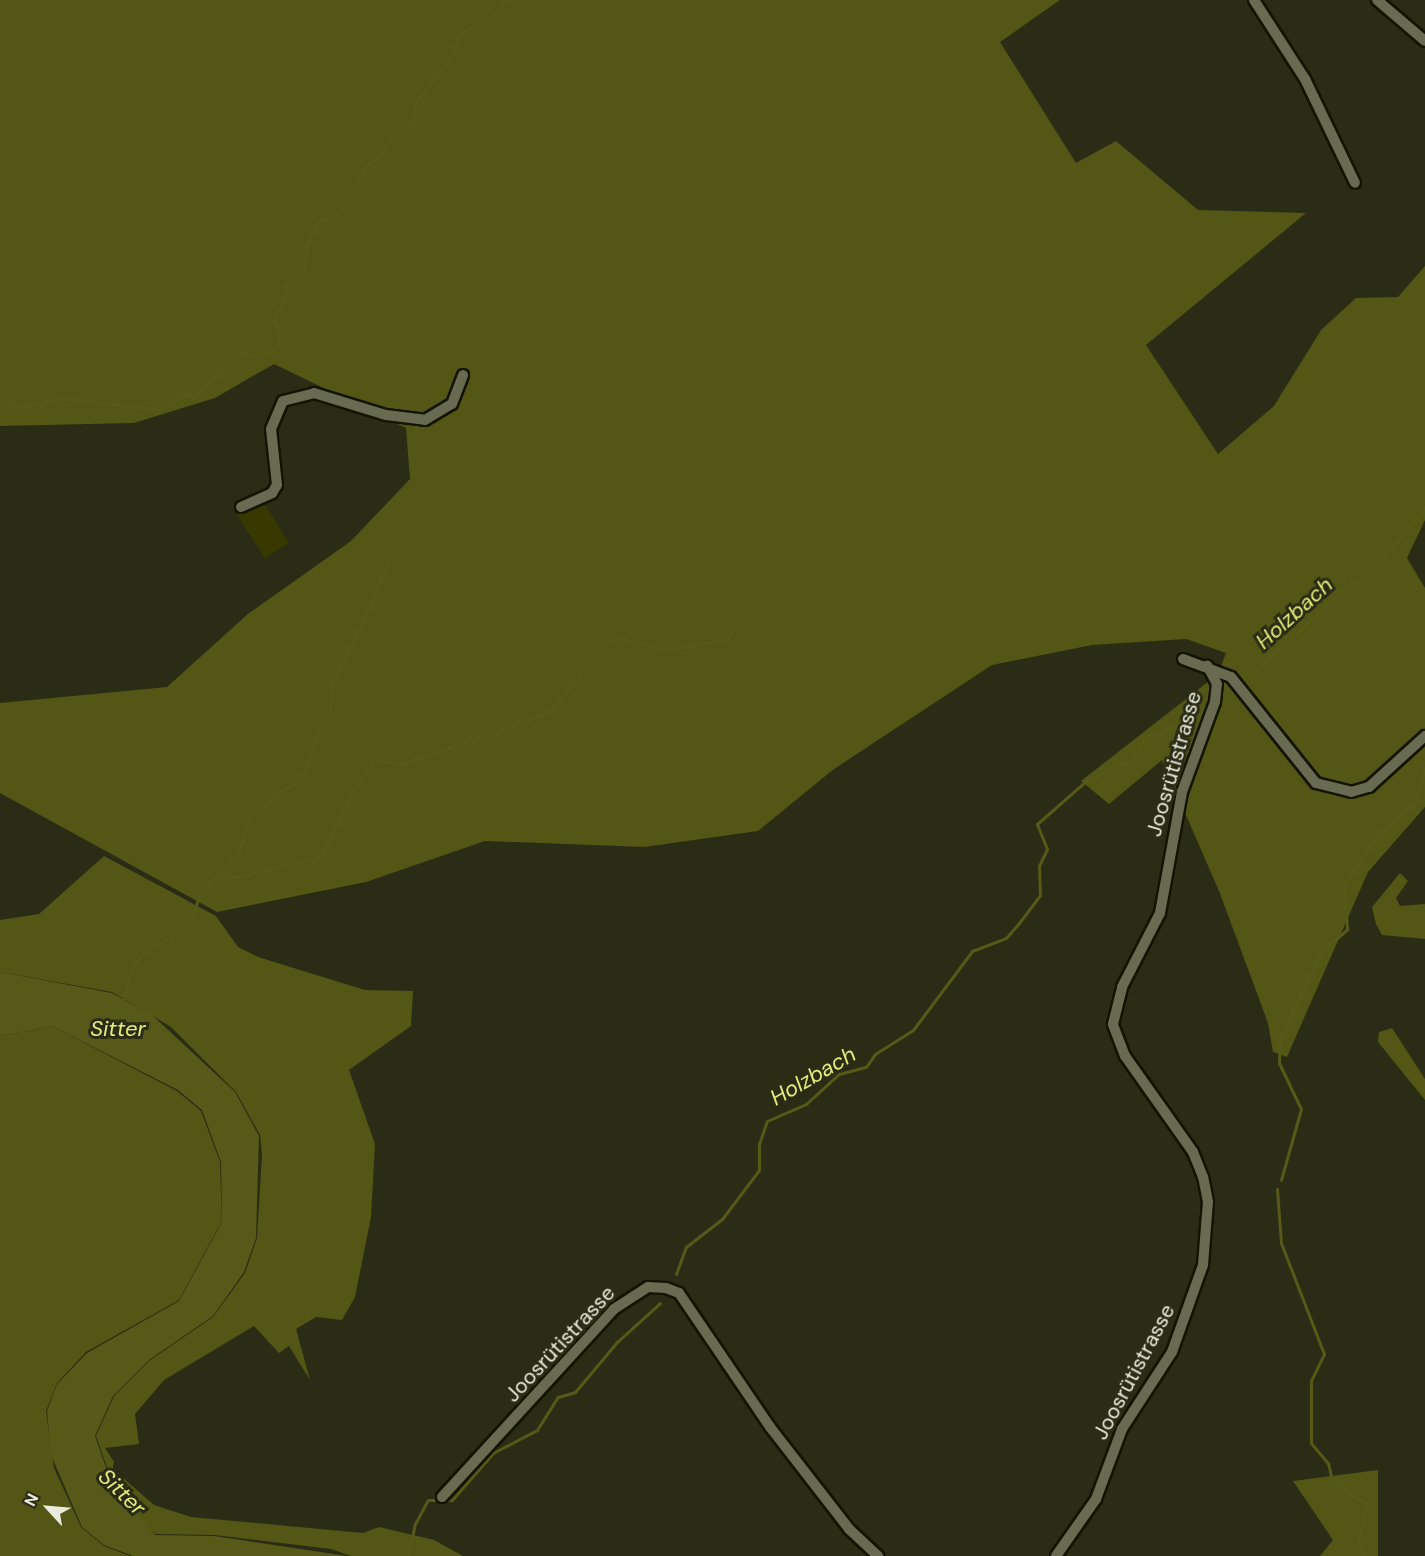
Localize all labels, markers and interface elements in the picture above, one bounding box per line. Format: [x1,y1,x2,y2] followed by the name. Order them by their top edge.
[1250,572,1338,654] water label: Holzbach
[1141,689,1207,839] street label: Joosrütistrasse
[90,1016,146,1042] water label: Sitter
[766,1041,860,1111] water label: Holzbach
[500,1281,620,1407] street label: Joosrütistrasse
[1088,1300,1180,1444] street label: Joosrütistrasse
[93,1463,151,1521] water label: Sitter
[18,1478,78,1538] north arrow
[19,1490,43,1510] text: N

